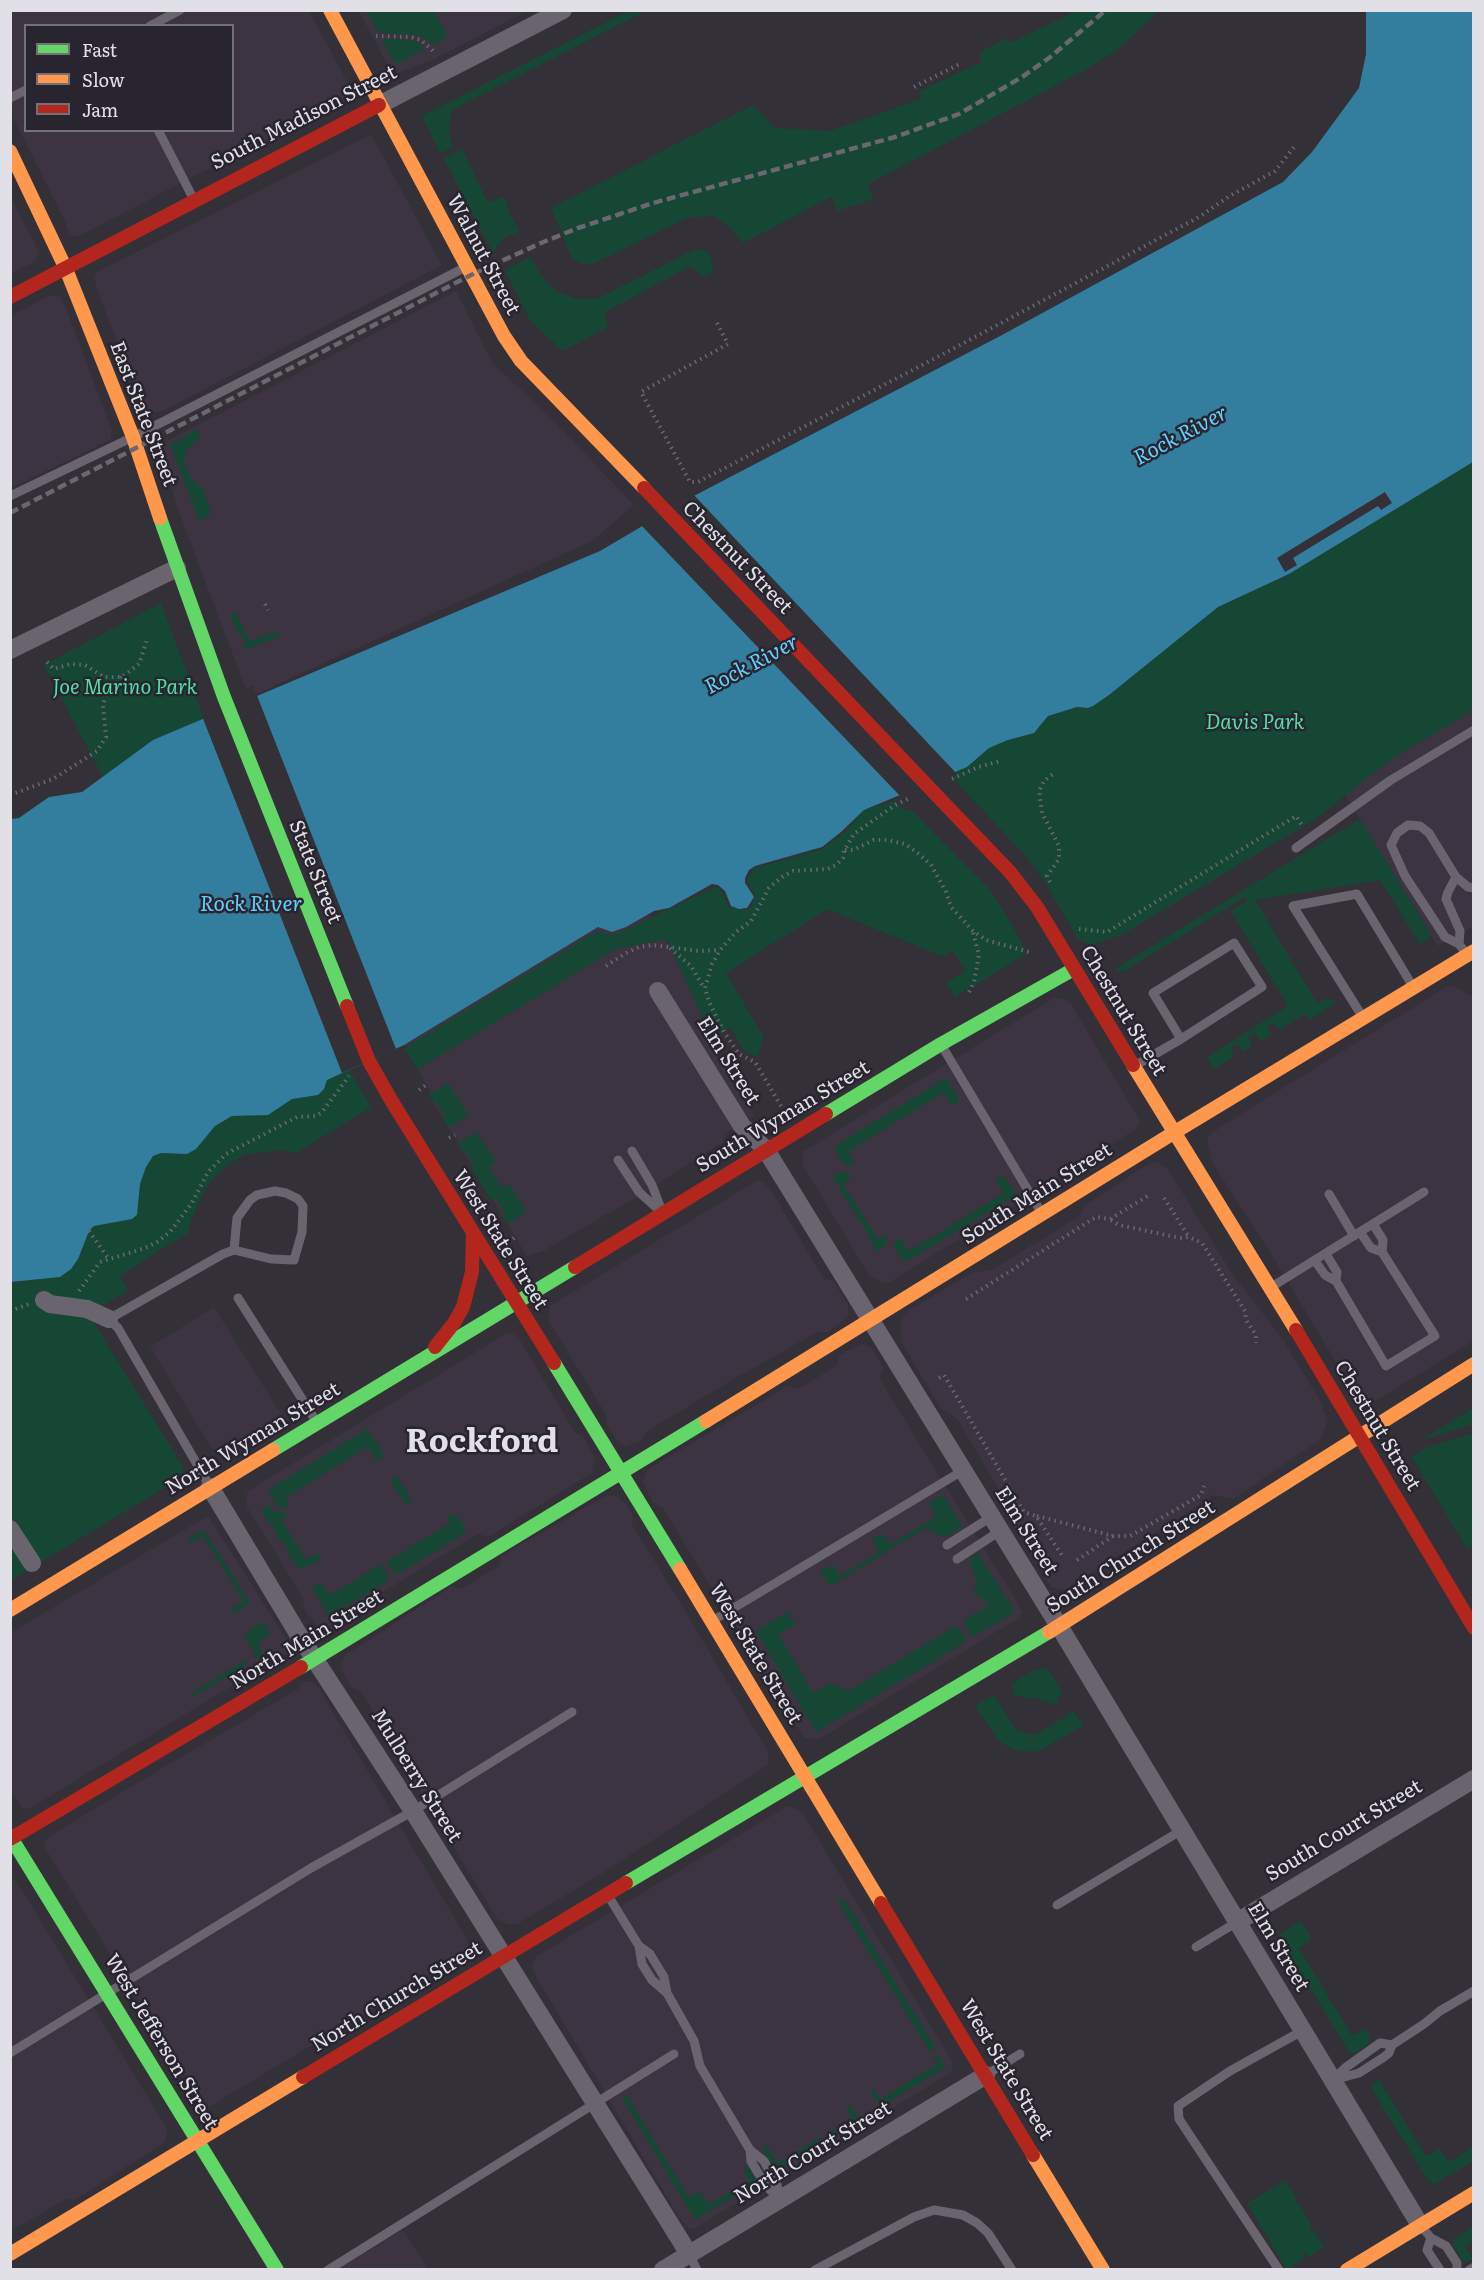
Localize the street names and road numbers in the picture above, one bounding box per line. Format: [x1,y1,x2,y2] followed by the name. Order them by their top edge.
[207,61,401,175] street label: South Madison Street
[441,191,525,319] street label: Walnut Street
[104,338,182,490] street label: East State Street
[677,497,797,619] street label: Chestnut Street
[283,817,347,927] street label: State Street
[1075,942,1171,1080] street label: Chestnut Street
[691,1012,765,1110] street label: Elm Street
[692,1056,874,1178] street label: South Wyman Street
[957,1138,1117,1250] street label: South Main Street
[447,1166,553,1314] street label: West State Street
[1329,1357,1425,1495] street label: Chestnut Street
[162,1377,344,1501] street label: North Wyman Street
[989,1482,1063,1580] street label: Elm Street
[1042,1495,1220,1619] street label: South Church Street
[703,1579,807,1729] street label: West State Street
[226,1585,388,1695] street label: North Main Street
[365,1705,467,1847] street label: Mulberry Street
[1262,1775,1426,1887] street label: South Court Street
[1242,1898,1314,1996] street label: Elm Street
[307,1937,487,2057] street label: North Church Street
[99,1950,223,2134] street label: West Jefferson Street
[954,1995,1058,2145] street label: West State Street
[730,2097,896,2209] street label: North Court Street

